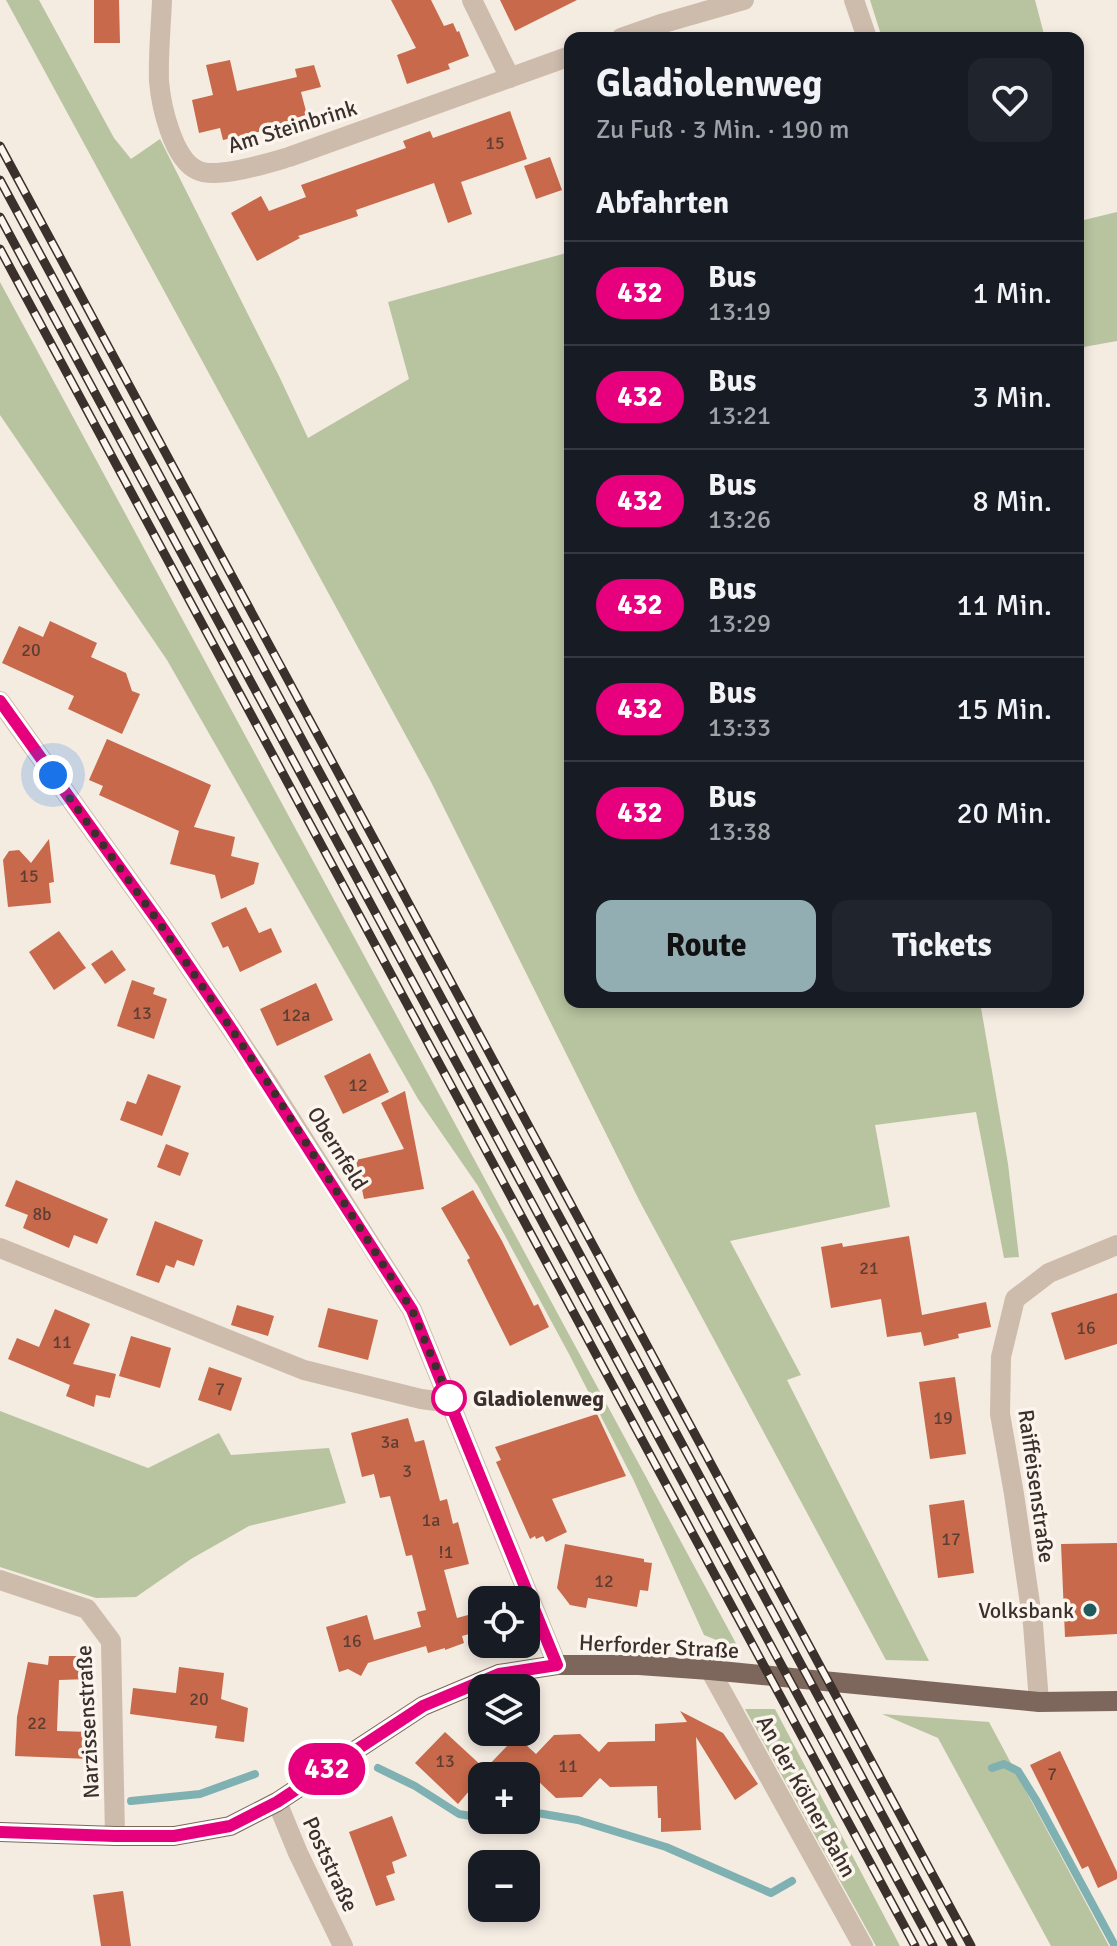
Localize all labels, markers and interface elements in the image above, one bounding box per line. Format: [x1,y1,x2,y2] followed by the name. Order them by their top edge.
[968,58,1052,142] button: heart
[596,60,822,107] text: Gladiolenweg
[224,94,360,159] street label: Am Steinbrink
[596,114,849,146] text: Zu Fuß · 3 Min. · 190 m
[485,132,505,154] house number: 15
[596,185,729,222] text: Abfahrten
[708,259,756,296] text: Bus
[973,275,1052,312] text: 1 Min.
[617,276,663,310] text: 432
[708,296,771,328] text: 13:19
[708,363,756,400] text: Bus
[973,379,1052,416] text: 3 Min.
[617,380,663,414] text: 432
[708,400,771,432] text: 13:21
[708,467,756,504] text: Bus
[973,483,1052,520] text: 8 Min.
[617,484,663,518] text: 432
[708,504,771,536] text: 13:26
[708,571,756,608] text: Bus
[956,587,1052,624] text: 11 Min.
[617,588,663,622] text: 432
[708,608,771,640] text: 13:29
[21,639,41,661] house number: 20
[708,675,756,712] text: Bus
[956,691,1052,728] text: 15 Min.
[617,692,663,726] text: 432
[708,712,771,744] text: 13:33
[33,755,73,795] your location
[708,779,756,816] text: Bus
[956,795,1052,832] text: 20 Min.
[617,796,663,830] text: 432
[708,816,771,848] text: 13:38
[19,865,39,887] house number: 15
[596,900,816,992] button: Route
[832,900,1052,992] button: Tickets
[132,1002,152,1024] house number: 13
[282,1004,310,1026] house number: 12a
[348,1074,368,1096] house number: 12
[301,1102,374,1195] street label: Obernfeld
[32,1203,52,1225] house number: 8b
[859,1257,879,1279] house number: 21
[1076,1317,1096,1339] house number: 16
[52,1331,72,1353] house number: 11
[215,1378,225,1400] house number: 7
[432,1381,466,1415] marker: Gladiolenweg
[473,1385,604,1412] place label: Gladiolenweg
[933,1407,953,1429] house number: 19
[1012,1408,1061,1565] street label: Raiffeisenstraße
[381,1431,399,1453] house number: 3a
[402,1460,412,1482] house number: 3
[422,1509,440,1531] house number: 1a
[941,1528,961,1550] house number: 17
[439,1541,453,1563] house number: !1
[594,1570,614,1592] house number: 12
[468,1586,540,1922] map controls
[468,1586,540,1658] button: locate
[978,1597,1074,1624] place label: Volksbank
[1081,1601,1099,1619] marker: Volksbank
[578,1629,740,1664] street label: Herforder Straße
[342,1630,362,1652] house number: 16
[70,1645,105,1799] street label: Narzissenstraße
[468,1674,540,1746] button: layers
[189,1688,209,1710] house number: 20
[751,1711,862,1882] street label: An der Kölner Bahn
[27,1712,47,1734] house number: 22
[281,1743,373,1795] line badge: 432
[435,1750,455,1772] house number: 13
[304,1752,350,1786] text: 432
[558,1755,578,1777] house number: 11
[468,1762,540,1834] button: +
[1047,1763,1057,1785] house number: 7
[297,1812,364,1916] street label: Poststraße
[468,1850,540,1922] button: −

